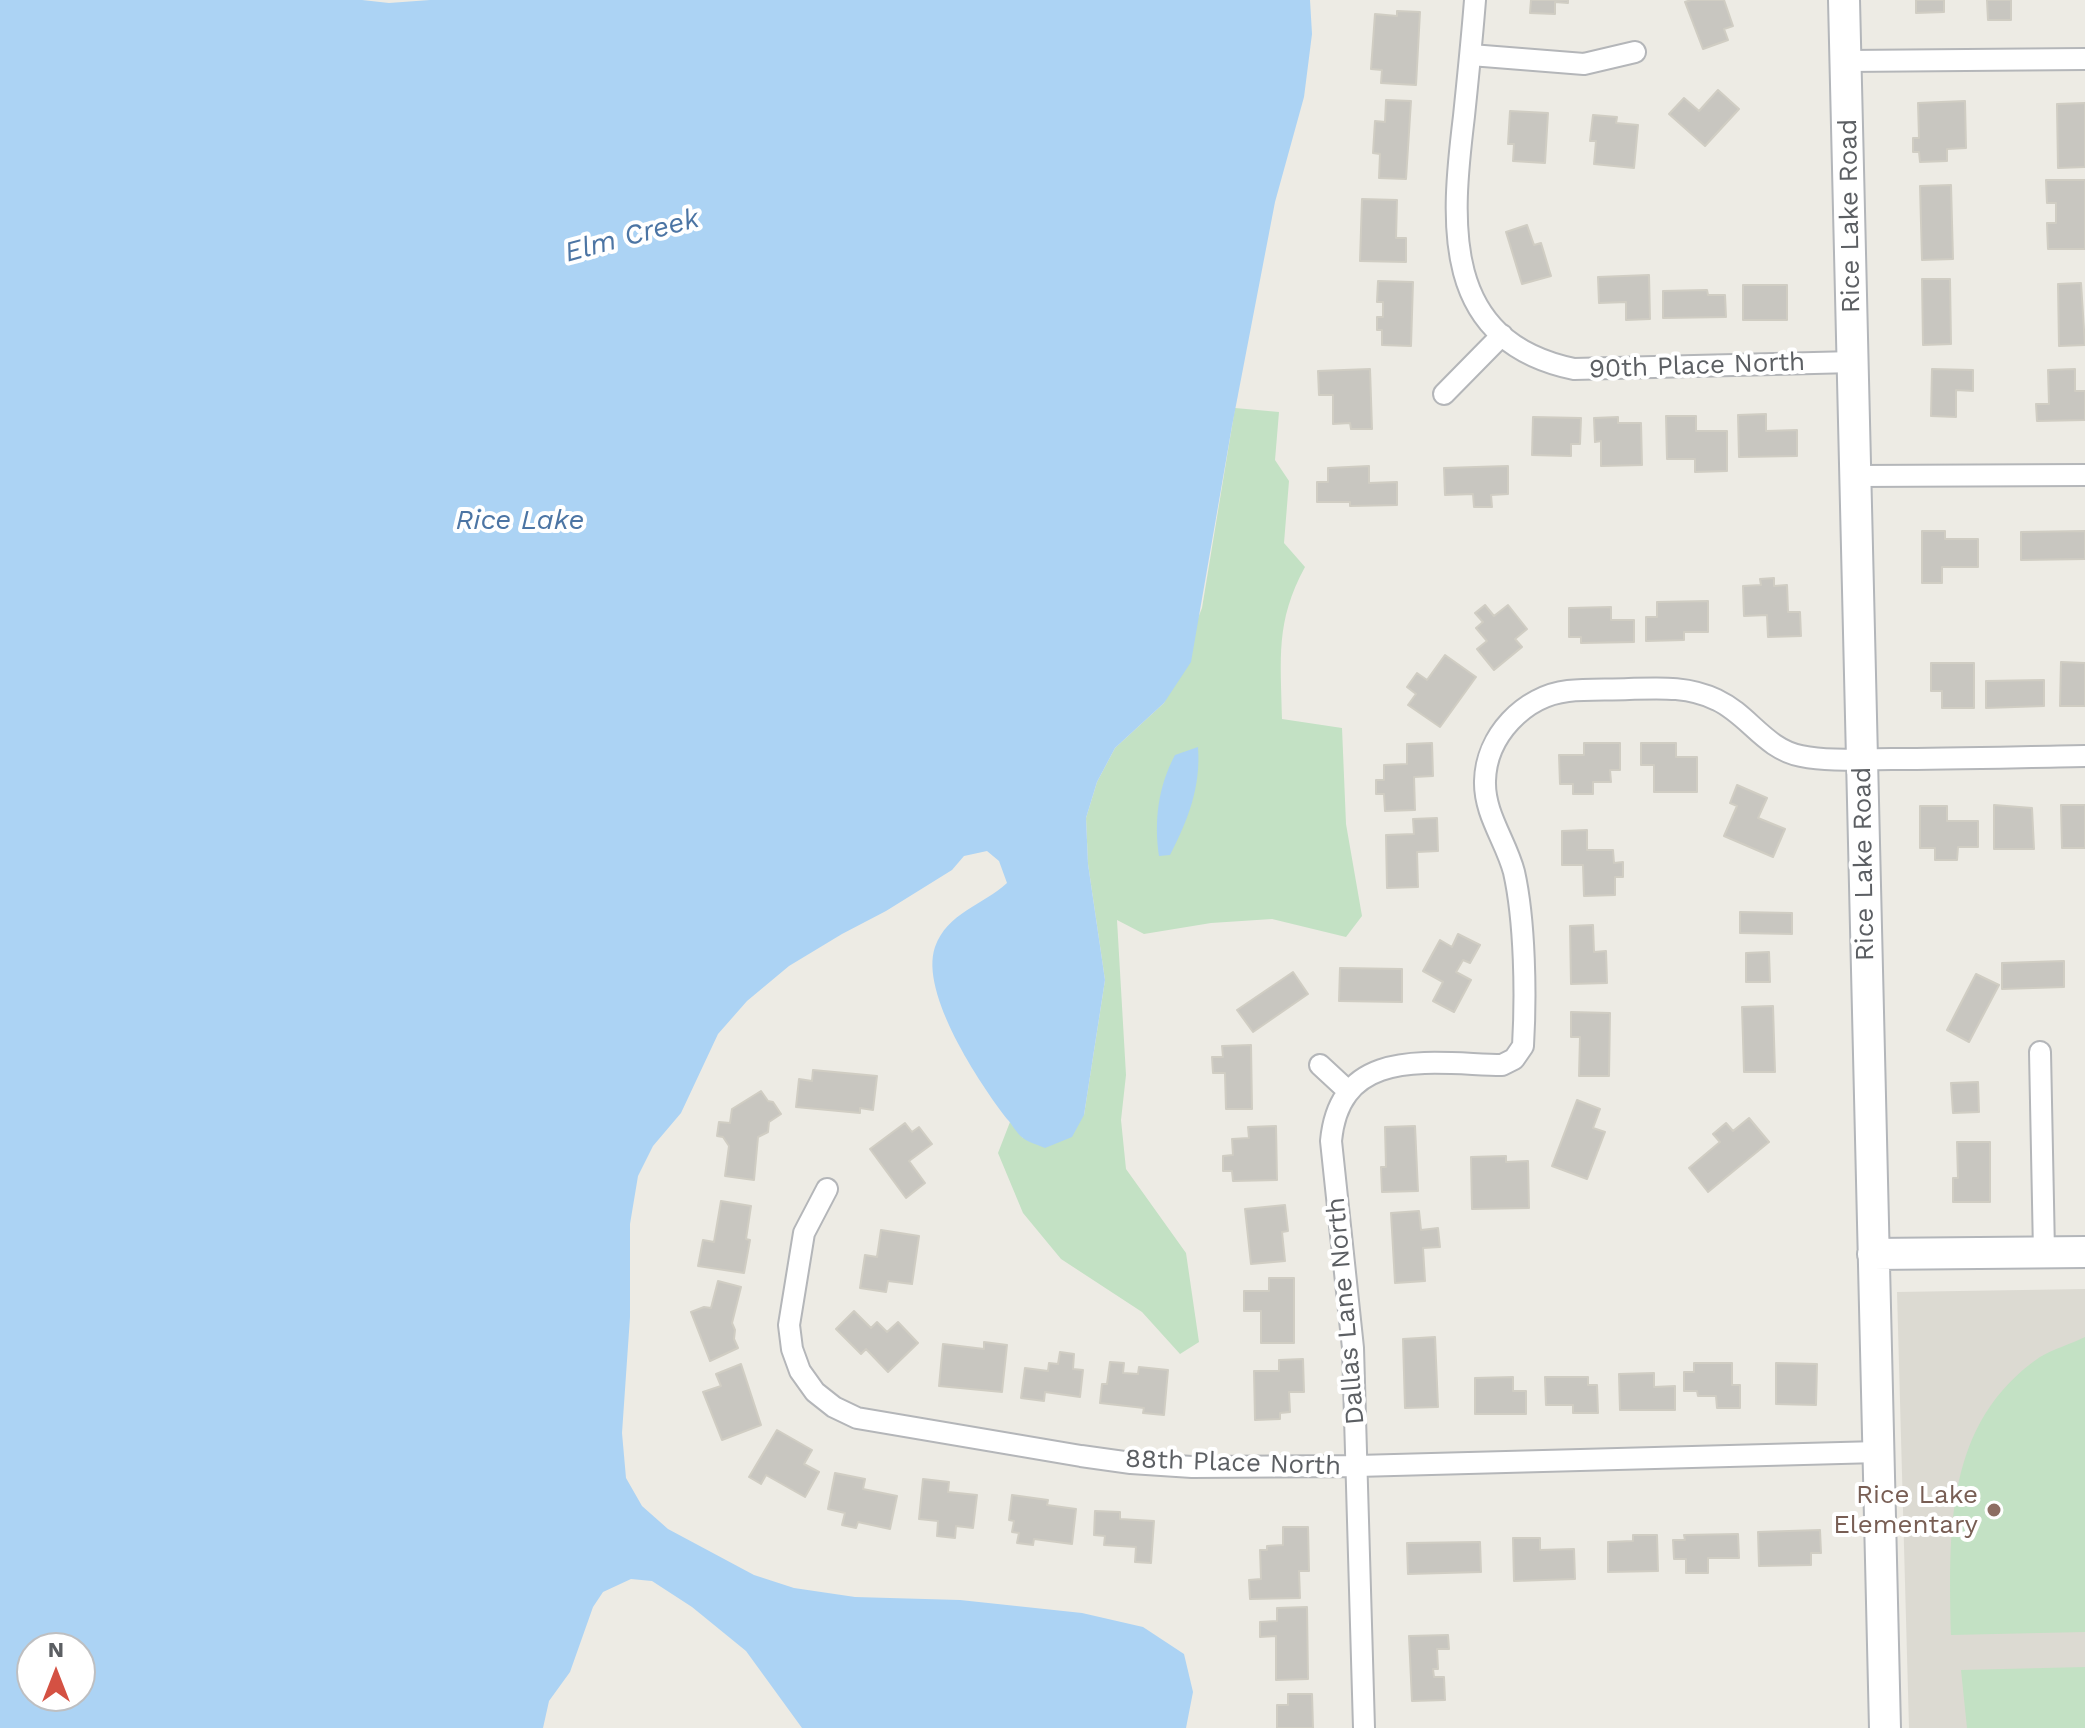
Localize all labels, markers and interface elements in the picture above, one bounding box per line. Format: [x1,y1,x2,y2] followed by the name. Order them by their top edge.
[1833,119,1867,313] street label: Rice Lake Road
[561,202,703,270] water label: Elm Creek
[1588,347,1806,385] street label: 90th Place North
[456,504,584,538] water label: Rice Lake
[1847,767,1881,961] street label: Rice Lake Road
[1321,1196,1371,1426] street label: Dallas Lane North
[1124,1444,1342,1482] street label: 88th Place North
[1833,1479,1978,1540] place label: Rice Lake Elementary
[1985,1501,2003,1519] marker: Rice Lake Elementary
[16,1632,96,1712] north arrow
[48,1637,64,1662] text: N

